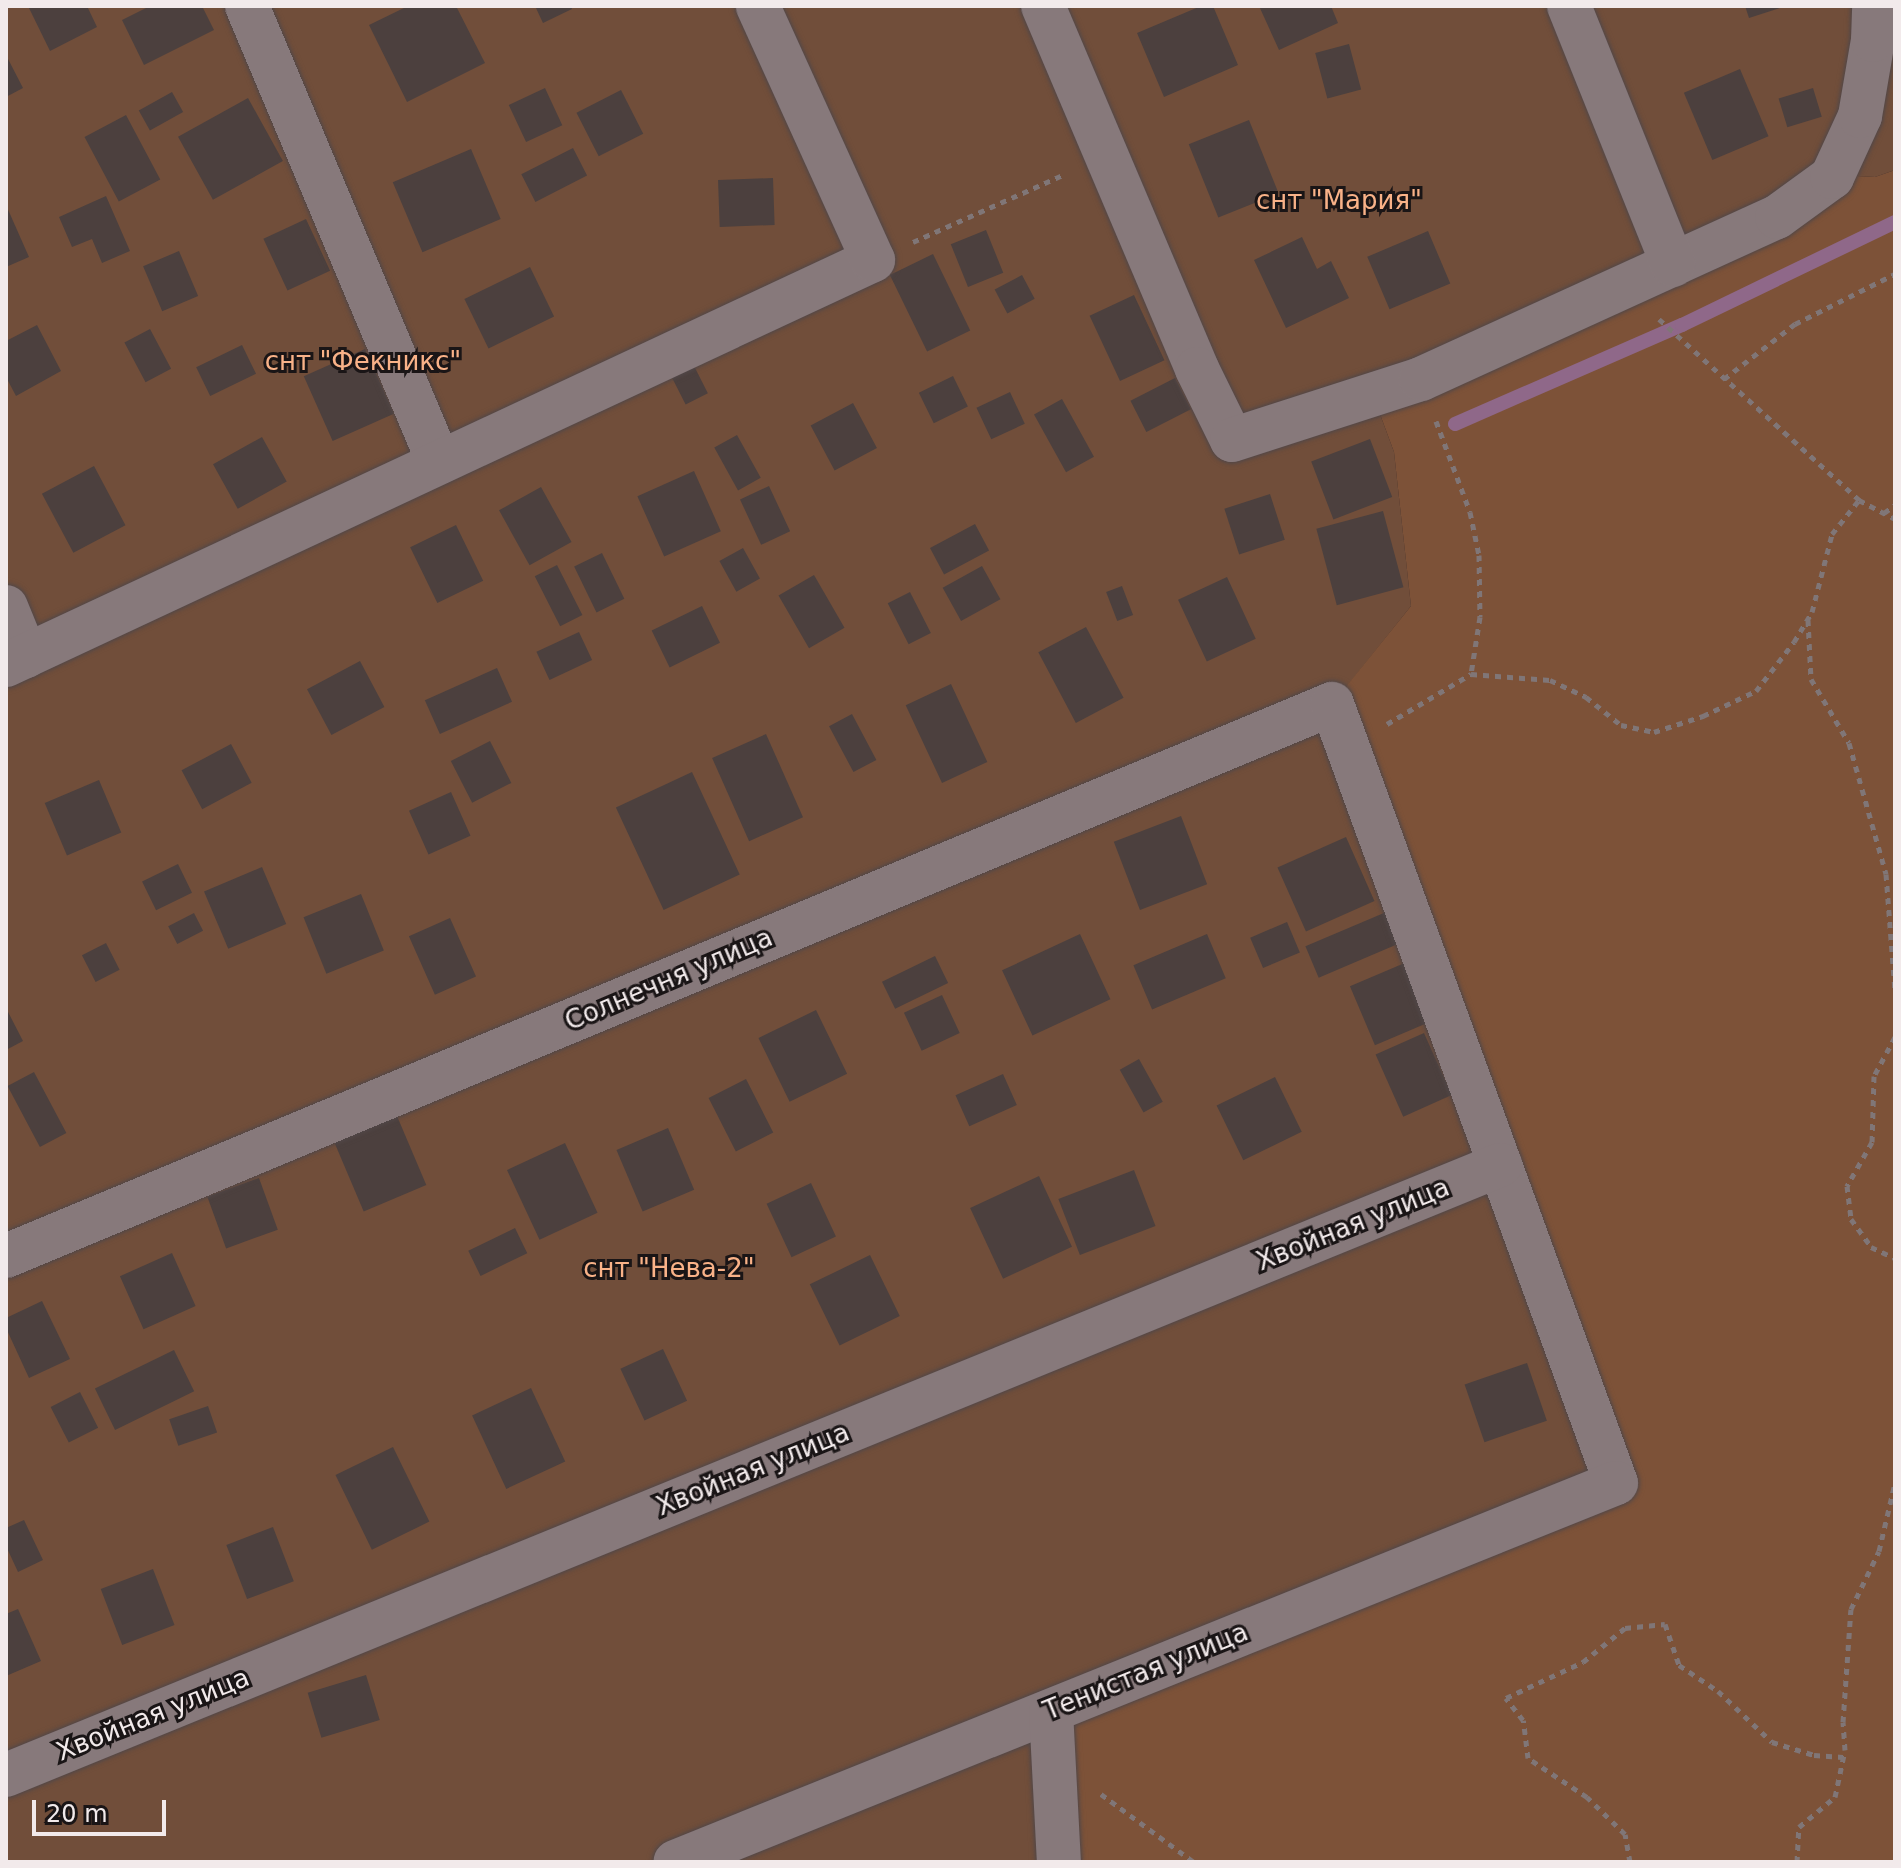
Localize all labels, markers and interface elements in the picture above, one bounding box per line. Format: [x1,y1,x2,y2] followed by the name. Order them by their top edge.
[1256,185,1422,217] park label: снт "Мария"
[265,346,461,378] park label: снт "Фекникс"
[561,922,777,1038] street label: Солнечня улица
[1252,1172,1454,1278] street label: Хвойная улица
[583,1253,755,1285] park label: снт "Нева-2"
[652,1417,854,1523] street label: Хвойная улица
[1039,1617,1253,1727] street label: Тенистая улица
[52,1662,254,1768] street label: Хвойная улица
[36,1784,170,1834] scale bar
[46,1800,108,1828] text: 20 m

